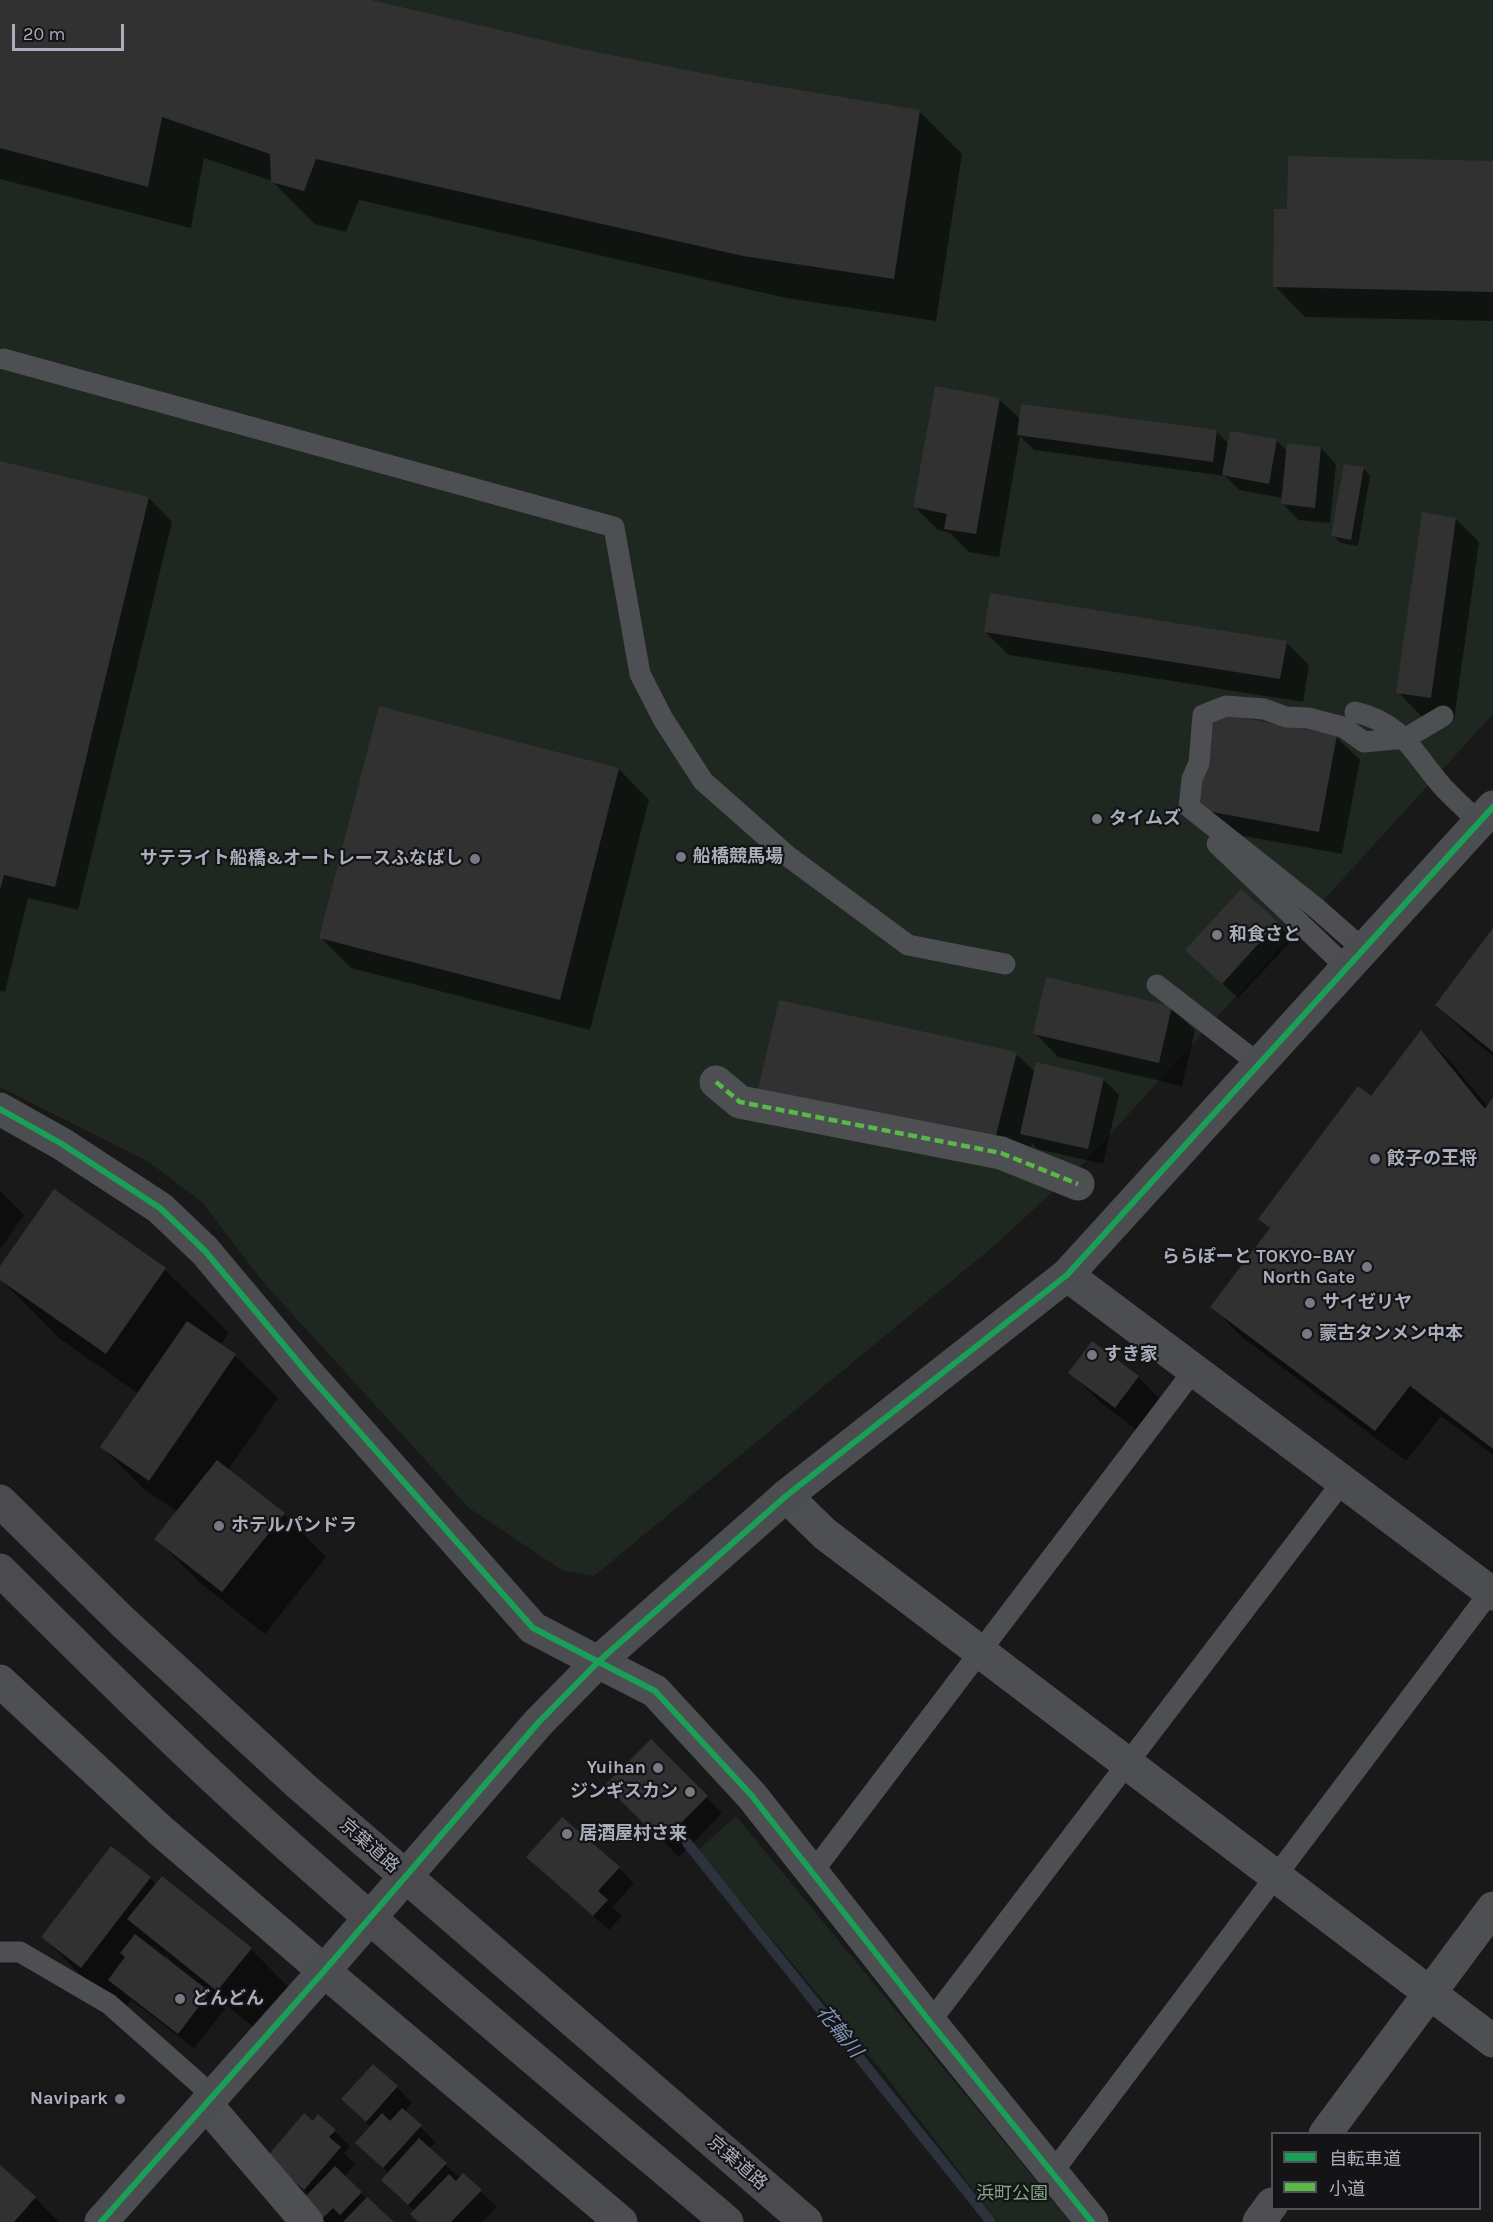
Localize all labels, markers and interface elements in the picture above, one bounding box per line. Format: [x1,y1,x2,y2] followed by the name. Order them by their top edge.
[15,12,128,50] scale bar
[23,23,65,45] text: 20 m
[1109,808,1181,830] place label: タイムズ
[1090,812,1104,826] marker: タイムズ
[693,846,783,868] place label: 船橋競馬場
[140,848,463,870] place label: サテライト船橋&オートレースふなばし
[674,850,688,864] marker: 船橋競馬場
[468,852,482,866] marker: サテライト船橋&オートレースふなばし
[1229,924,1301,946] place label: 和食さと
[1210,928,1224,942] marker: 和食さと
[1387,1148,1477,1170] place label: 餃子の王将
[1368,1152,1382,1166] marker: 餃子の王将
[1162,1246,1355,1288] place label: ららぽーと TOKYO−BAY North Gate
[1360,1260,1374,1274] marker: ららぽーと TOKYO−BAY North Gate
[1322,1292,1412,1314] place label: サイゼリヤ
[1303,1296,1317,1310] marker: サイゼリヤ
[1319,1323,1463,1345] place label: 蒙古タンメン中本
[1300,1327,1314,1341] marker: 蒙古タンメン中本
[1104,1344,1158,1366] place label: すき家
[1085,1348,1099,1362] marker: すき家
[231,1515,357,1537] place label: ホテルパンドラ
[212,1519,226,1533] marker: ホテルパンドラ
[587,1757,646,1779] place label: Yuihan
[651,1761,665,1775] marker: Yuihan
[570,1781,678,1803] place label: ジンギスカン
[683,1785,697,1799] marker: ジンギスカン
[335,1814,403,1878] street label: 京葉道路
[579,1823,687,1845] place label: 居酒屋村さ来
[560,1827,574,1841] marker: 居酒屋村さ来
[192,1988,264,2010] place label: どんどん
[173,1992,187,2006] marker: どんどん
[811,2001,867,2063] water label: 花輪川
[30,2088,108,2110] place label: Navipark
[113,2092,127,2106] marker: Navipark
[703,2131,771,2195] street label: 京葉道路
[1271,2132,1481,2210] legend
[1329,2148,1401,2170] text: 自転車道
[1329,2178,1365,2200] text: 小道
[976,2183,1048,2205] park label: 浜町公園

